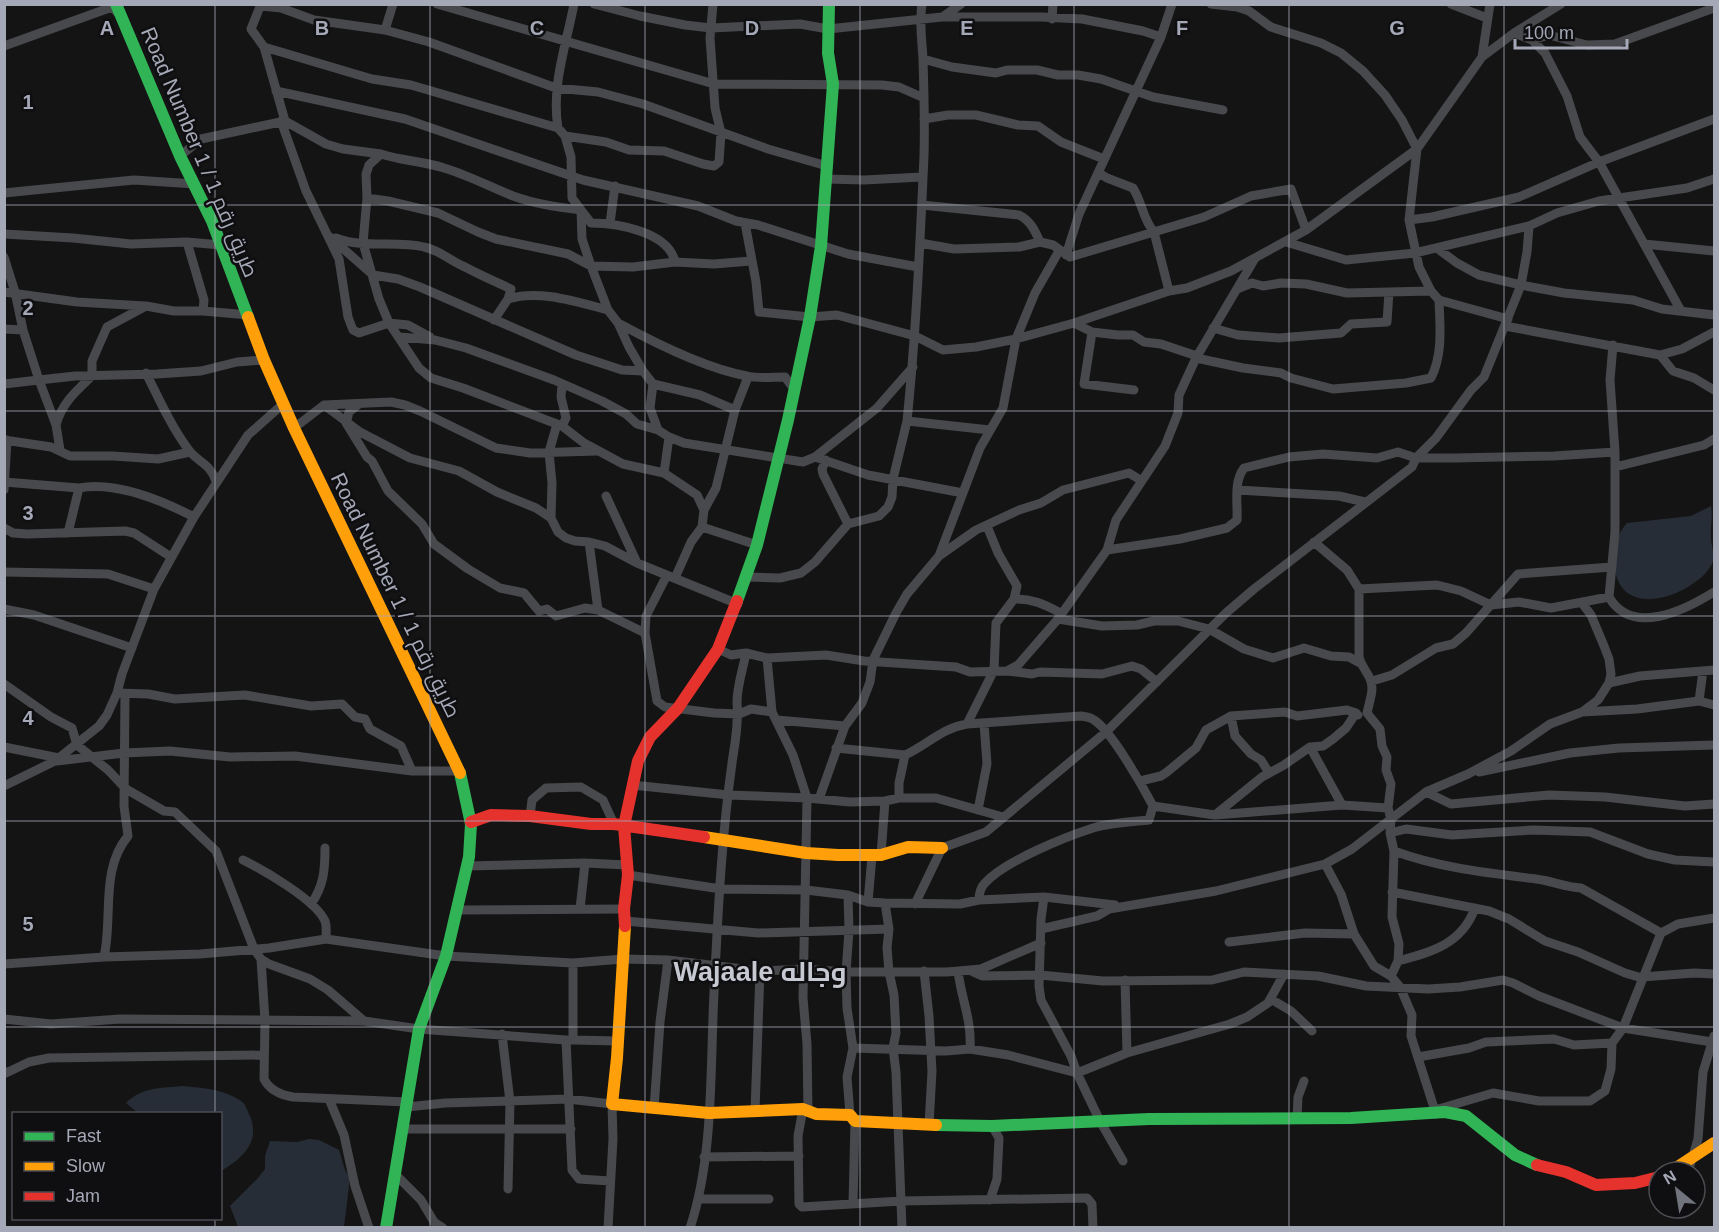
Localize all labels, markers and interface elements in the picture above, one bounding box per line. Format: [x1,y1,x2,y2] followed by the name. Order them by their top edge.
[1515,12,1628,50] scale bar
[100,17,114,39] text: A
[315,17,329,39] text: B
[530,17,544,39] text: C
[745,17,759,39] text: D
[960,17,974,39] text: E
[1176,17,1188,39] text: F
[1389,17,1405,39] text: G
[1524,23,1574,43] text: 100 m
[134,24,263,282] street label: Road Number 1 / طريق رقم 1
[22,91,34,113] text: 1
[22,297,34,319] text: 2
[324,469,465,722] street label: Road Number 1 / طريق رقم 1
[22,502,34,524] text: 3
[22,707,34,729] text: 4
[22,913,34,935] text: 5
[674,957,846,988] district label: Wajaale وجاله
[12,1112,222,1220] legend
[66,1126,101,1146] text: Fast
[66,1156,106,1176] text: Slow
[1647,1160,1707,1220] north arrow
[1660,1167,1679,1188] text: N
[66,1186,100,1206] text: Jam

